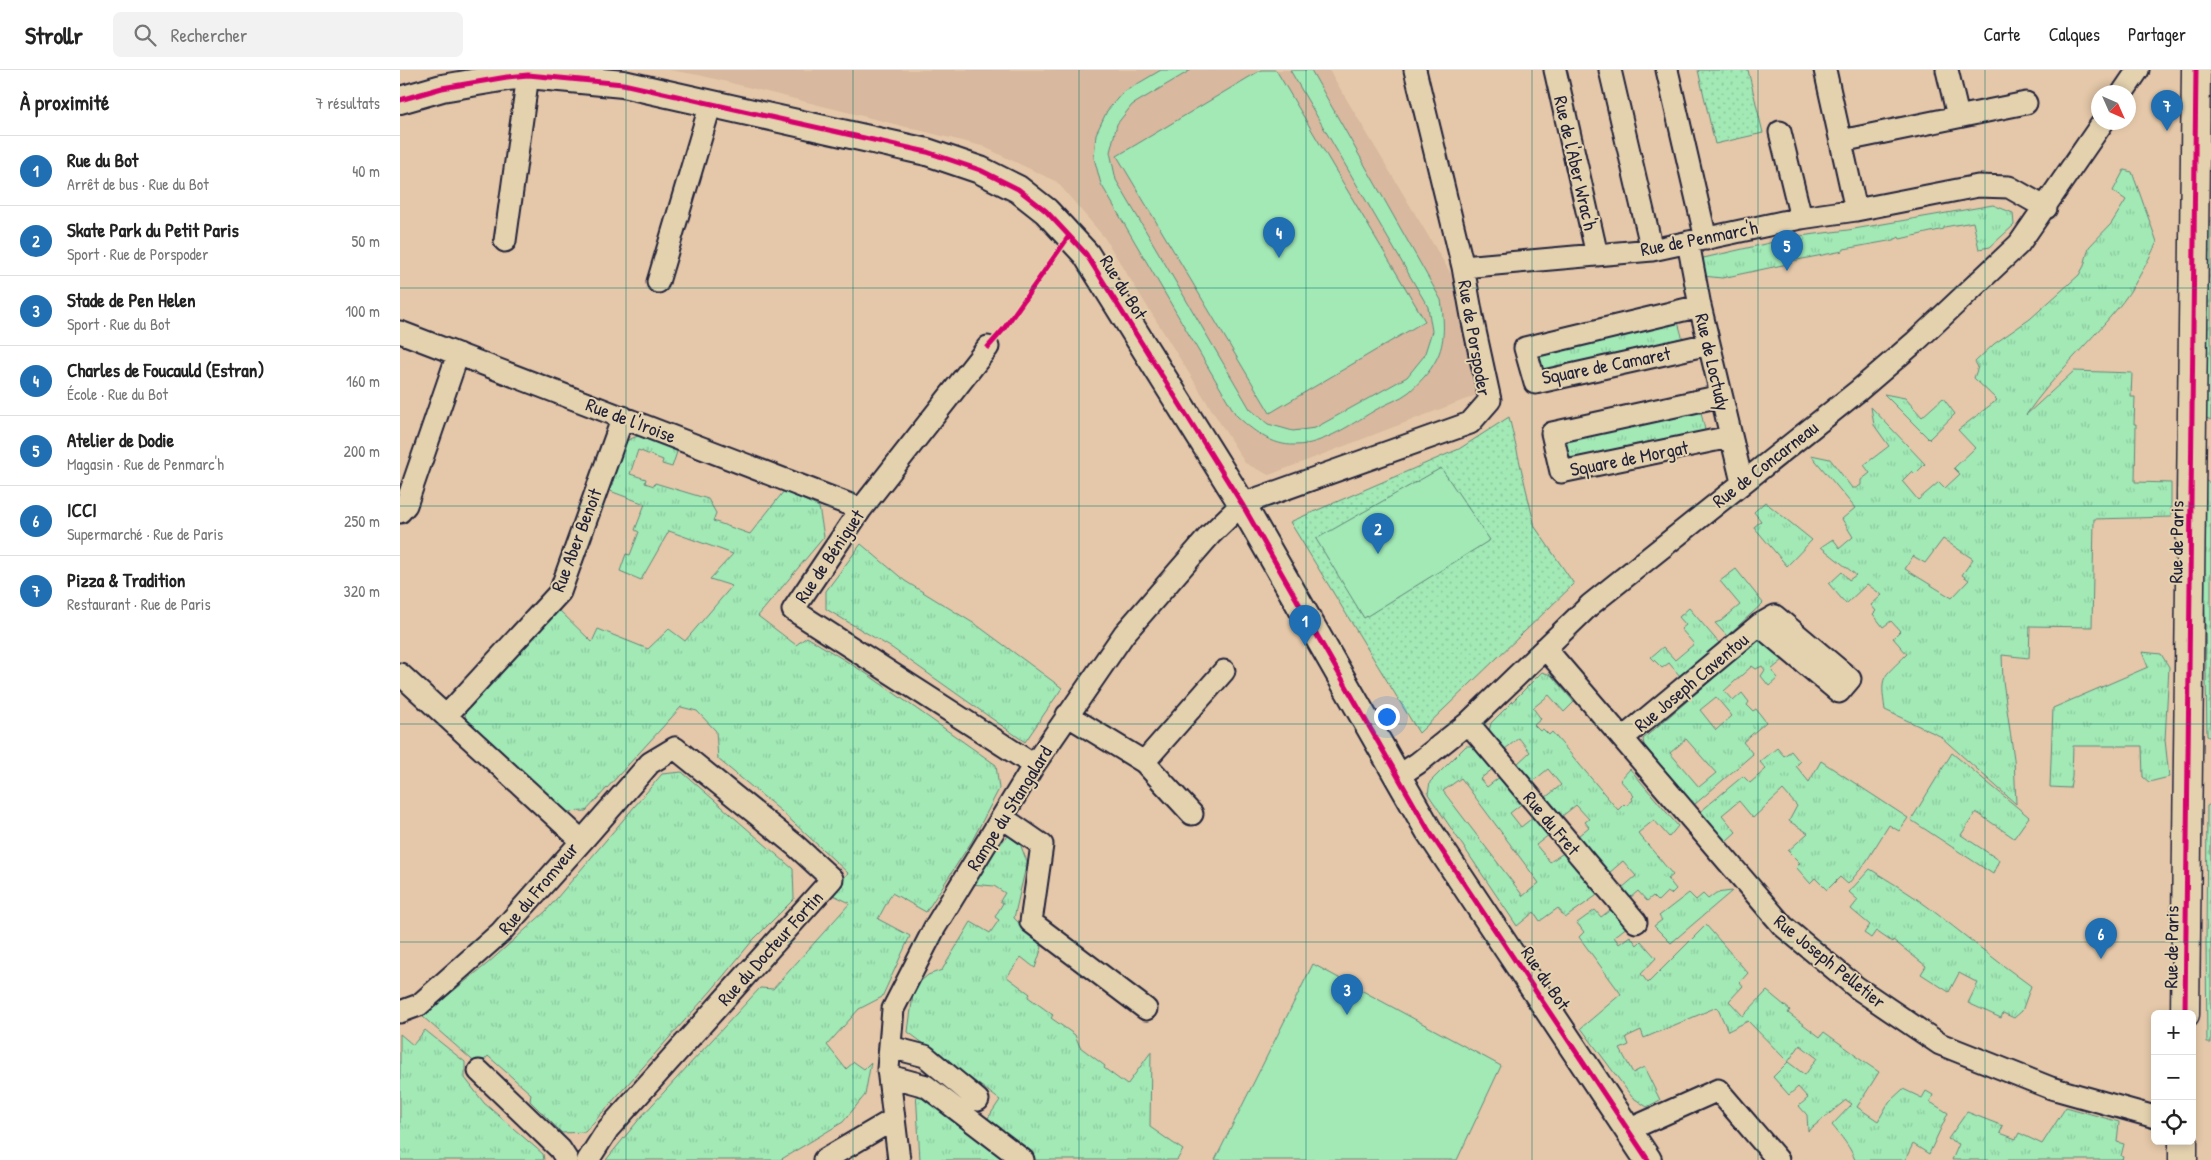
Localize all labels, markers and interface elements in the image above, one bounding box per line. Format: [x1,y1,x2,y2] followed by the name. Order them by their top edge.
[113,12,463,57] search box
[25,19,83,51] text: Strollr
[131,21,159,49] icon: search
[171,22,247,48] text: Rechercher
[1983,22,2021,47] text: Carte
[2049,22,2100,47] text: Calques
[2128,22,2186,47] text: Partager
[2091,85,2136,130] north arrow
[20,88,109,117] text: À proximité
[2151,90,2183,131] pin: 7
[316,92,380,114] text: 7 résultats
[1548,93,1604,233] street label: Rue de l'Aber Wrac'h
[67,147,138,173] text: Rue du Bot
[33,160,39,182] text: 1
[352,160,380,182] text: 40 m
[67,173,209,195] text: Arrêt de bus · Rue du Bot
[1638,214,1760,262] street label: Rue de Penmarc'h
[67,217,239,243] text: Skate Park du Petit Paris
[1263,217,1295,258] pin: 4
[32,230,40,252] text: 2
[352,230,380,252] text: 50 m
[1771,230,1803,271] pin: 5
[67,243,208,265] text: Sport · Rue de Porspoder
[1094,250,1154,325] street label: Rue du Bot
[1452,278,1498,399] street label: Rue de Porspoder
[67,287,196,313] text: Stade de Pen Helen
[32,300,40,322] text: 3
[345,300,380,322] text: 100 m
[1689,311,1737,413] street label: Rue de Loctudy
[67,313,170,335] text: Sport · Rue du Bot
[1539,340,1673,390] street label: Square de Camaret
[67,357,264,383] text: Charles de Foucauld (Estran)
[33,370,39,392] text: 4
[346,370,380,392] text: 160 m
[67,383,168,405] text: École · Rue du Bot
[582,391,680,449] street label: Rue de l'Iroise
[1707,414,1824,513] street label: Rue de Concarneau
[67,427,174,453] text: Atelier de Dodie
[1568,434,1691,482] street label: Square de Morgat
[33,440,39,462] text: 5
[344,440,380,462] text: 200 m
[67,453,224,475] text: Magasin · Rue de Penmarc'h
[544,484,608,595] street label: Rue Aber Benoit
[67,497,97,523] text: ICCI
[2162,500,2190,584] street label: Rue de Paris
[788,504,870,608] street label: Rue de Béniguet
[33,510,39,532] text: 6
[344,510,380,532] text: 250 m
[1362,513,1394,554] pin: 2
[67,523,223,545] text: Supermarché · Rue de Paris
[67,567,185,593] text: Pizza & Tradition
[32,580,40,602] text: 7
[344,580,380,602] text: 320 m
[67,593,211,615] text: Restaurant · Rue de Paris
[1289,605,1321,646] pin: 1
[1628,626,1754,737] street label: Rue Joseph Caventou
[1374,704,1400,730] your location
[960,740,1058,875] street label: Rampe du Stangalard
[1518,786,1587,861] street label: Rue du Fret
[492,836,585,940] street label: Rue du Fromveur
[711,885,829,1011] street label: Rue du Docteur Fortin
[2157,905,2185,989] street label: Rue de Paris
[1769,908,1892,1014] street label: Rue Joseph Pelletier
[2085,918,2117,959] pin: 6
[1515,941,1577,1015] street label: Rue du Bot
[1331,974,1363,1015] pin: 3
[2151,1010,2196,1145] map controls
[2151,1010,2196,1055] button: +
[2151,1055,2196,1100] button: −
[2151,1100,2196,1145] button: locate

